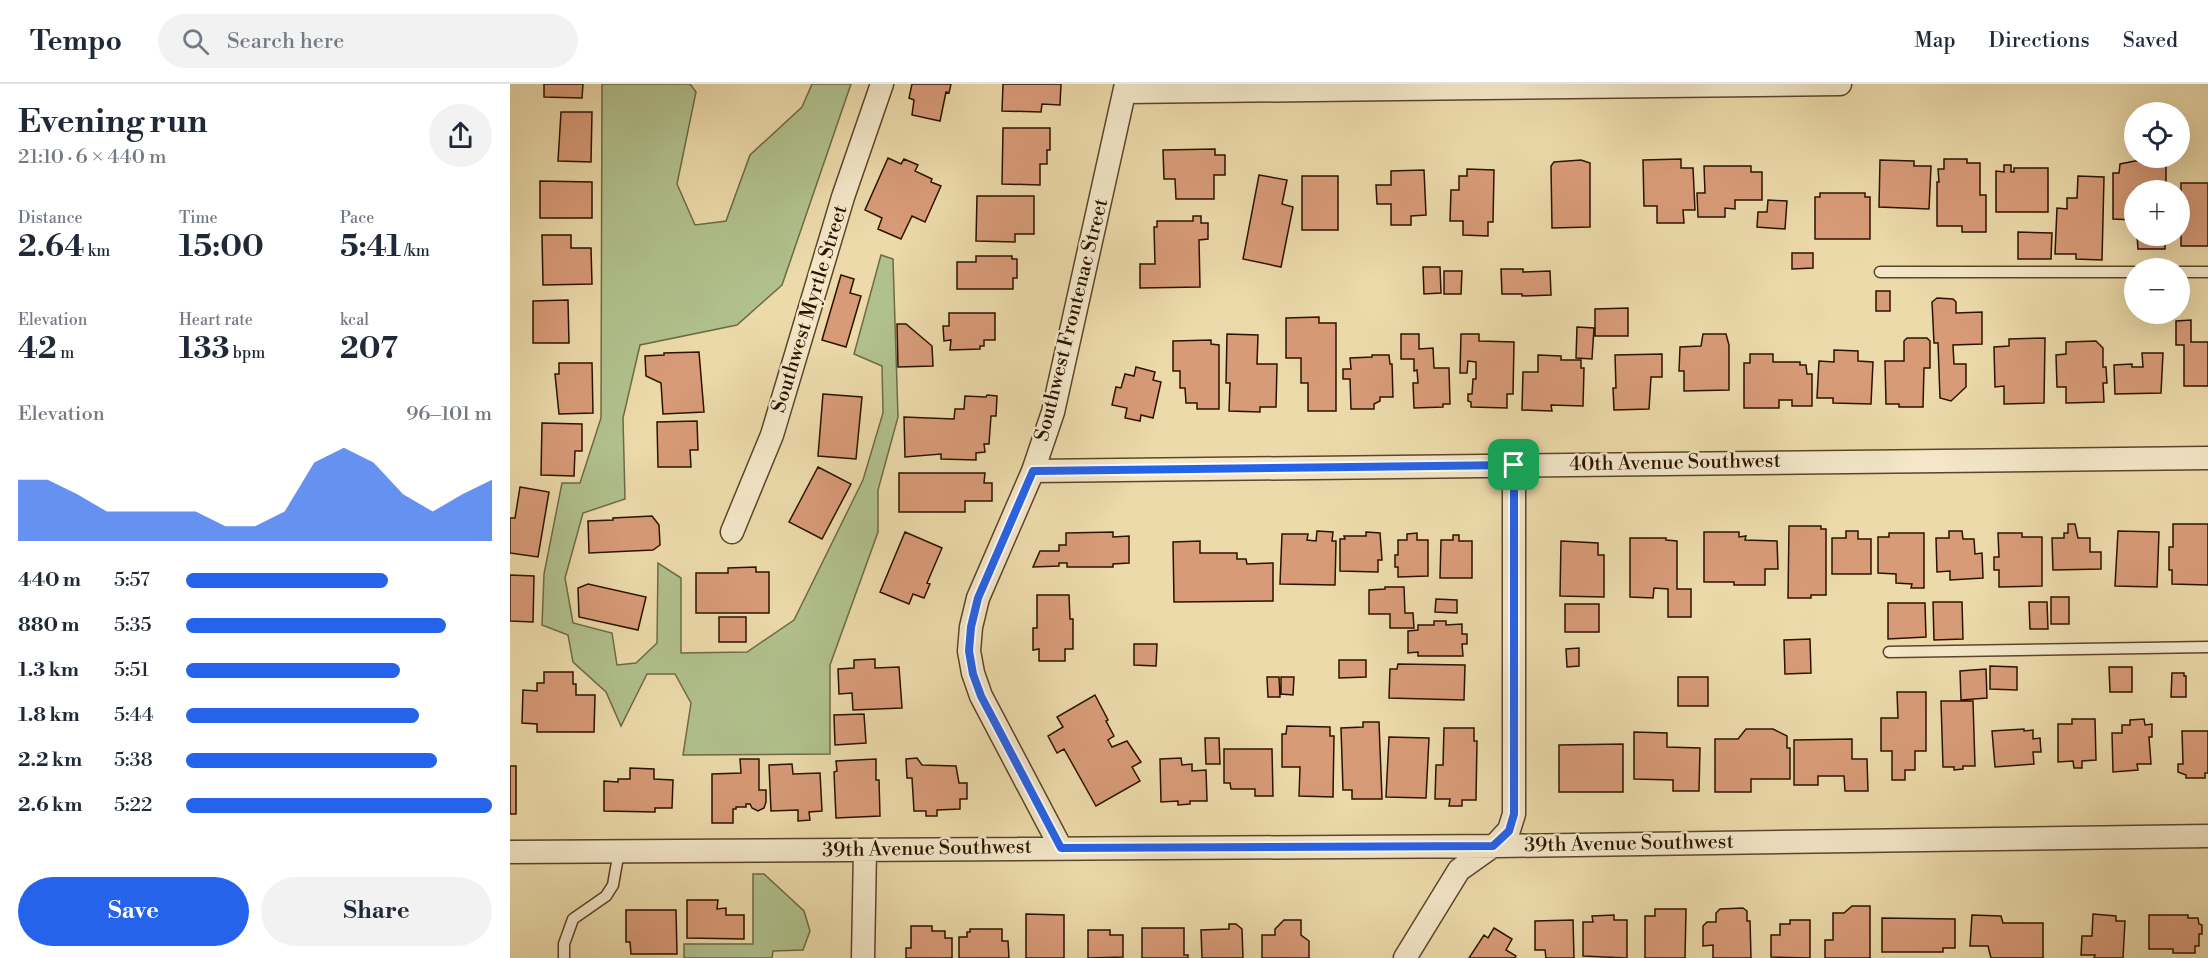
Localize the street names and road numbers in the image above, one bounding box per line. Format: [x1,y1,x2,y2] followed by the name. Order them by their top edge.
[1030,196,1114,444] street label: Southwest Frontenac Street
[767,202,853,416] street label: Southwest Myrtle Street
[1569,449,1781,477] street label: 40th Avenue Southwest
[1524,830,1734,858] street label: 39th Avenue Southwest
[822,835,1032,863] street label: 39th Avenue Southwest

